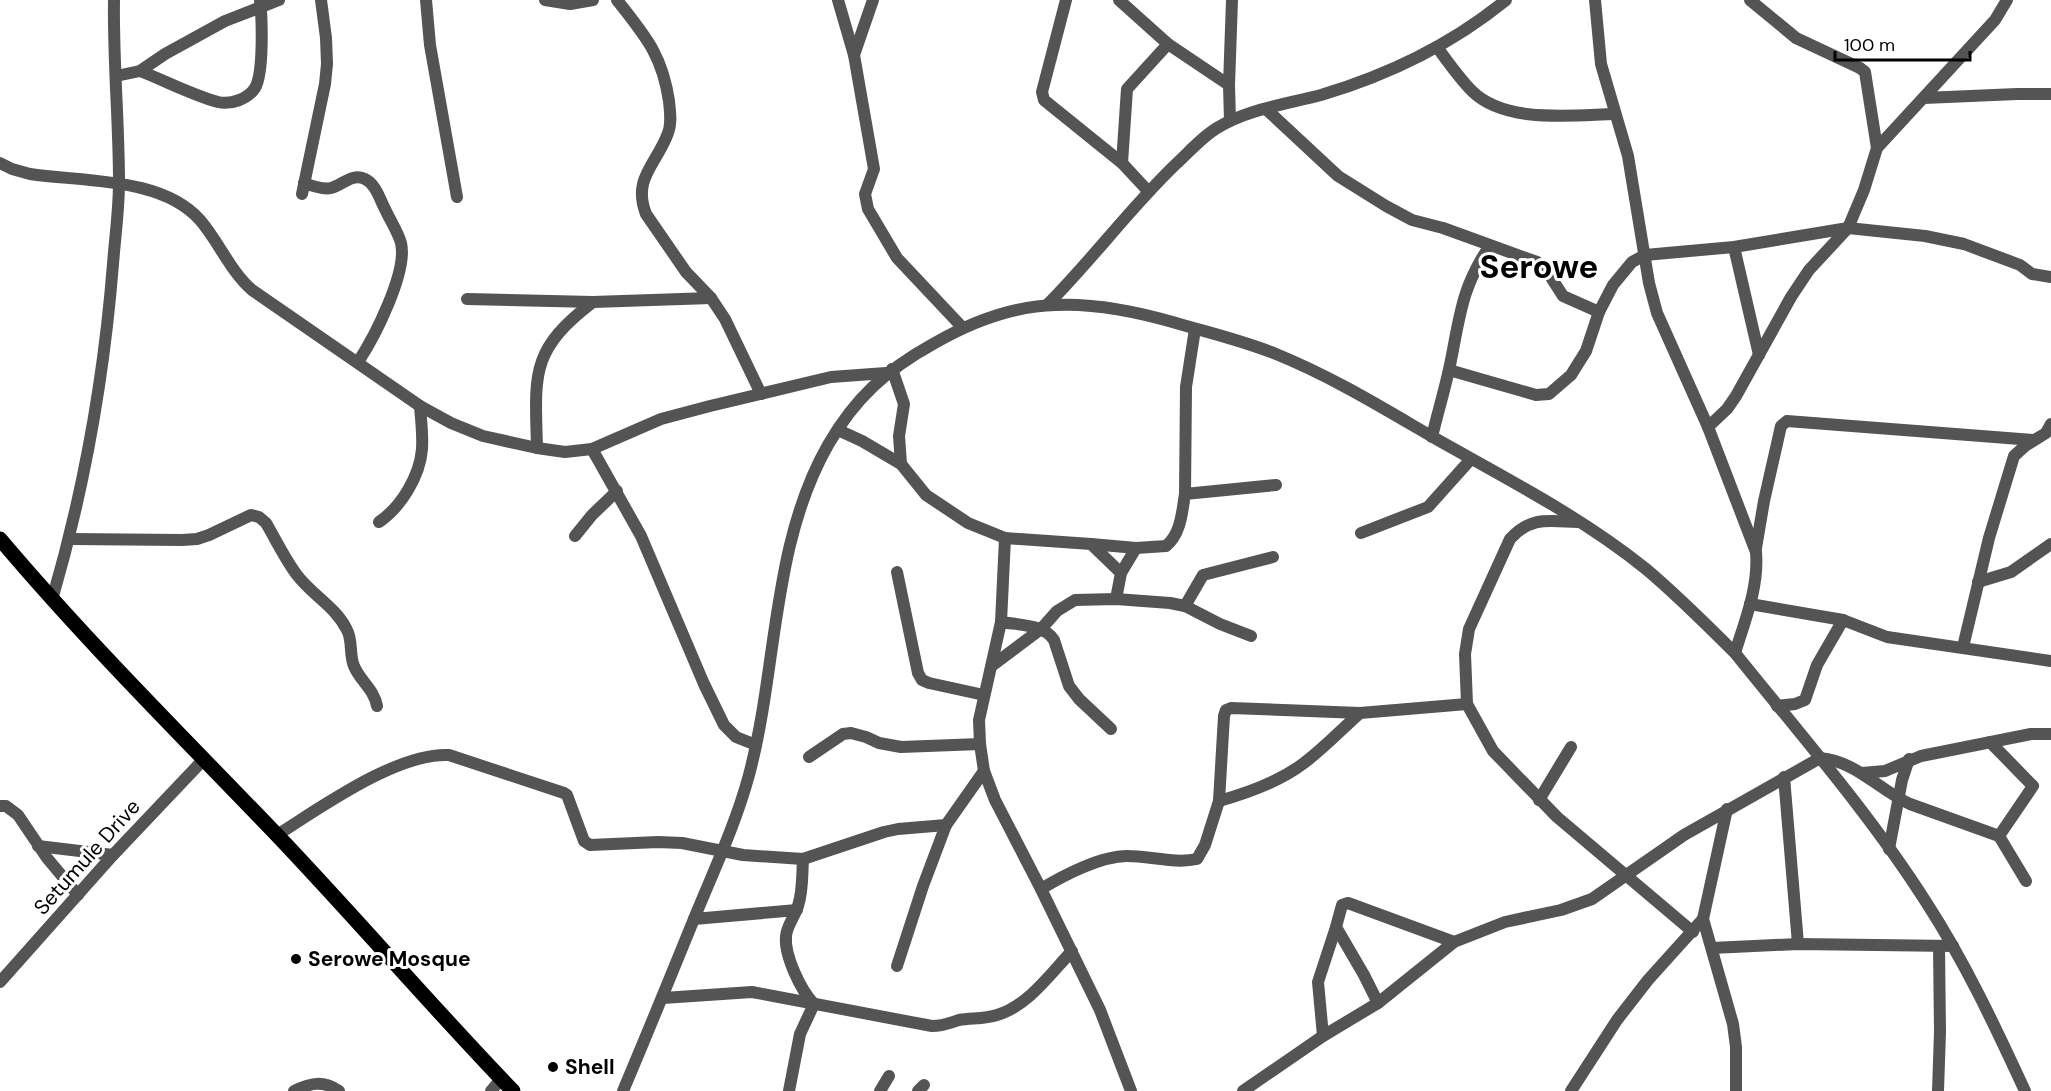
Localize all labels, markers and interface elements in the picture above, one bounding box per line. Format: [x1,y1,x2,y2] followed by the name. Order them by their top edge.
[1835,24,1970,62] scale bar
[1844,33,1895,57] text: 100 m
[1480,245,1598,288] district label: Serowe
[28,793,147,921] street label: Setumule Drive
[308,945,471,973] place label: Serowe Mosque
[289,952,303,966] marker: Serowe Mosque
[565,1053,615,1081] place label: Shell
[546,1060,560,1074] marker: Shell

